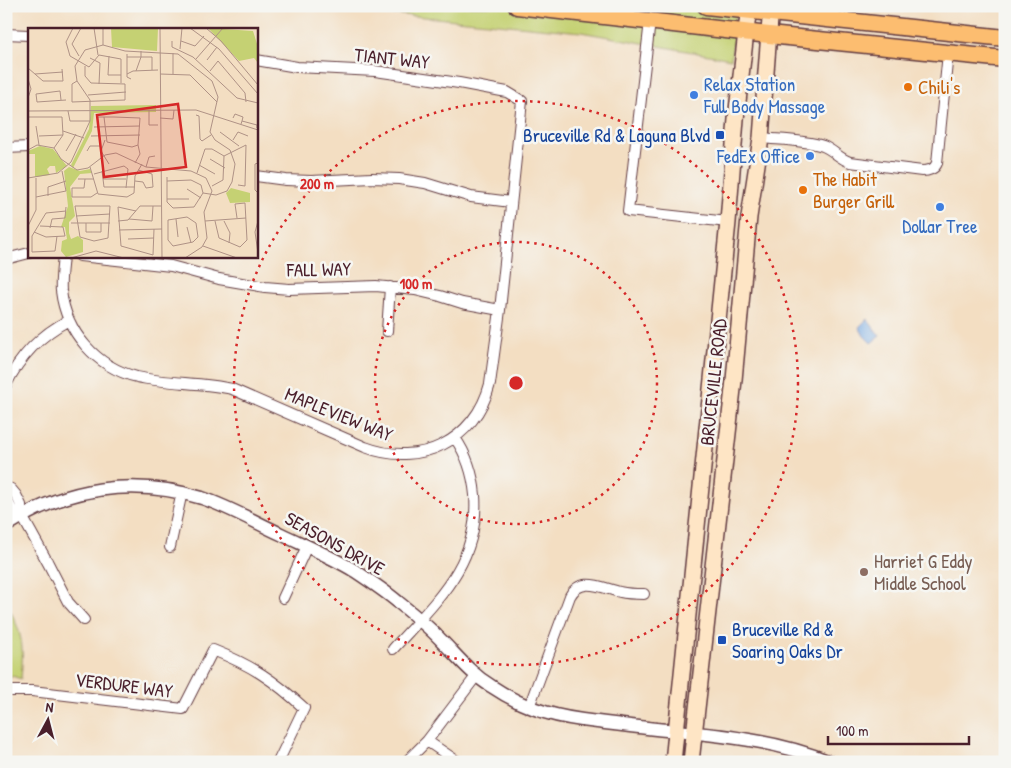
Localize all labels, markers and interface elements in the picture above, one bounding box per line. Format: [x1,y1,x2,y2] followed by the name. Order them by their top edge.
[28,28,258,258] inset map
[353,41,431,75] street label: TIANT WAY
[703,71,826,119] place label: Relax Station Full Body Massage
[918,74,960,100] place label: Chili's
[902,81,914,93] marker: Chili's
[688,89,700,101] marker: Relax Station Full Body Massage
[523,122,711,148] place label: Bruceville Rd & Laguna Blvd
[714,129,726,141] marker: Bruceville Rd & Laguna Blvd
[716,143,800,169] place label: FedEx Office
[804,150,816,162] marker: FedEx Office
[813,166,895,214] place label: The Habit Burger Grill
[300,173,334,194] text: 200 m
[797,184,809,196] marker: The Habit Burger Grill
[934,201,946,213] marker: Dollar Tree
[902,213,978,239] place label: Dollar Tree
[286,255,352,283] street label: FALL WAY
[400,273,432,294] text: 100 m
[693,317,733,447] street label: BRUCEVILLE ROAD
[507,374,525,392] centre of rings
[281,381,397,448] street label: MAPLEVIEW WAY
[281,505,390,581] street label: SEASONS DRIVE
[874,548,972,596] place label: Harriet G Eddy Middle School
[858,566,870,578] marker: Harriet G Eddy Middle School
[732,616,843,664] place label: Bruceville Rd & Soaring Oaks Dr
[716,634,728,646] marker: Bruceville Rd & Soaring Oaks Dr
[74,666,175,704] street label: VERDURE WAY
[22,696,72,746] north arrow
[45,697,55,717] text: N
[828,713,970,745] scale bar
[836,720,869,741] text: 100 m

